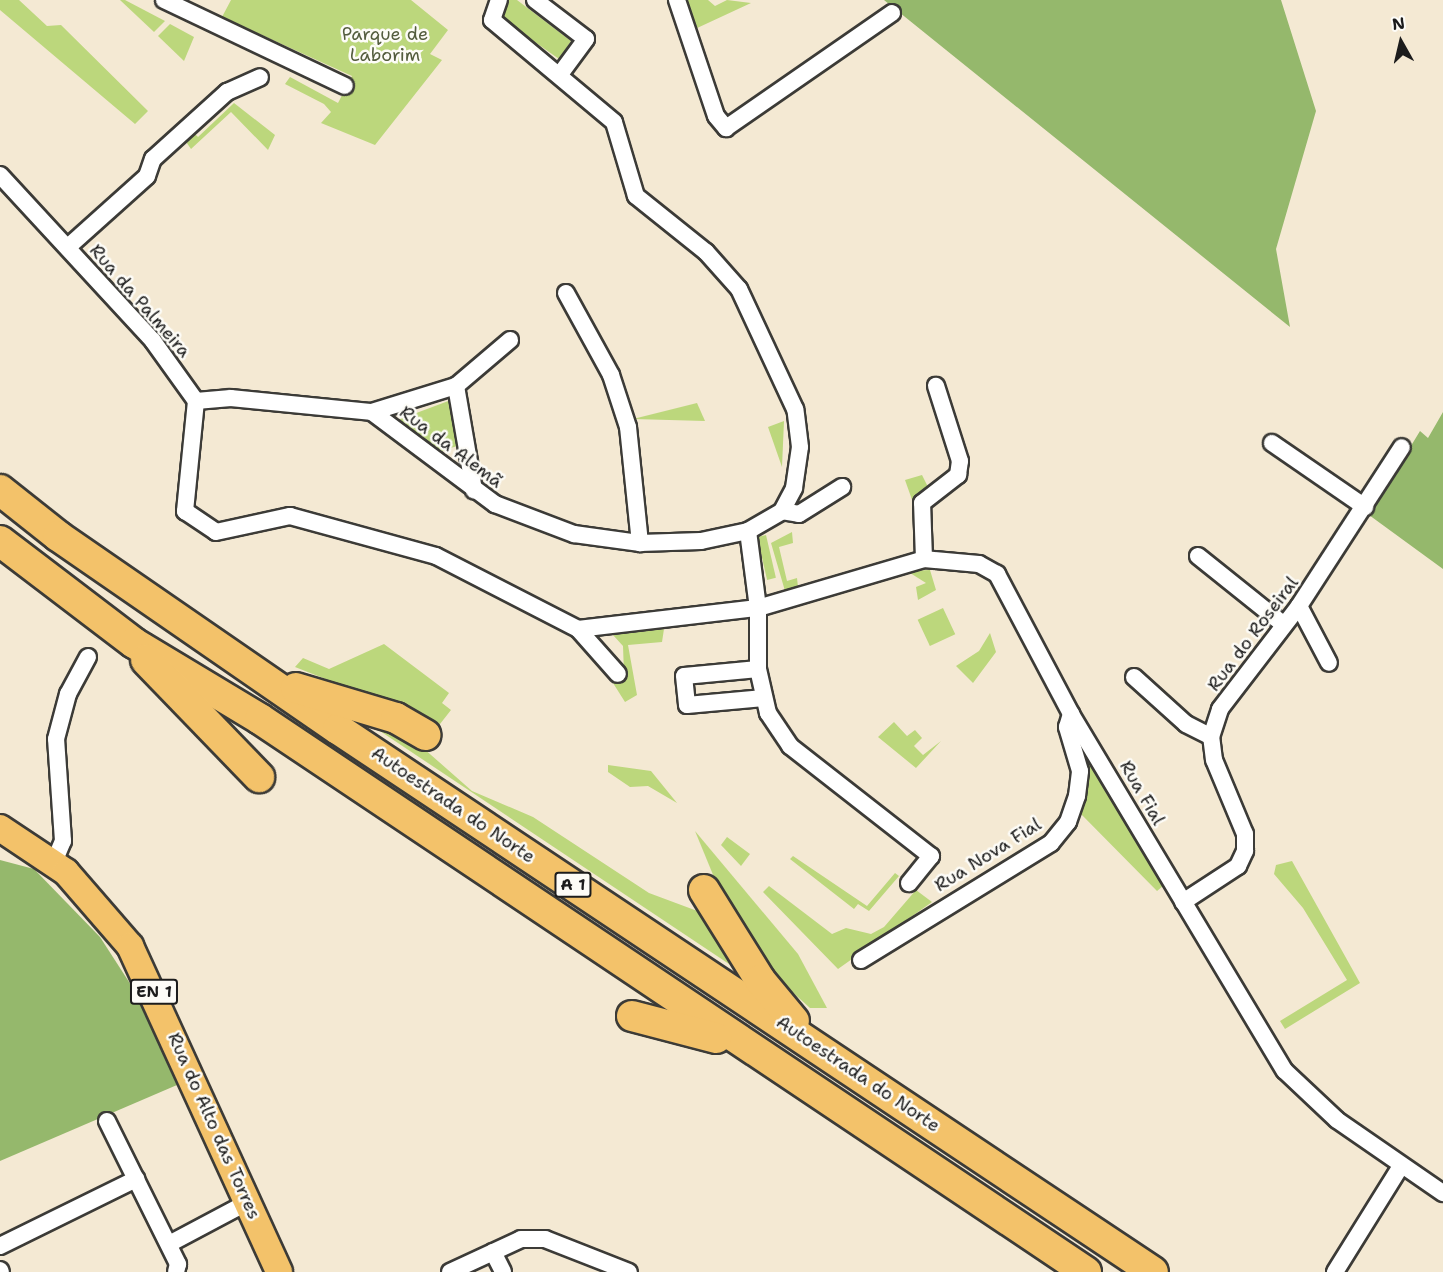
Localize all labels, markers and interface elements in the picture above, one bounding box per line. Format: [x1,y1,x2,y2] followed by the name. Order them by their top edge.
[1371,12,1431,72] north arrow
[1391,12,1406,35] text: N
[342,24,428,66] park label: Parque de Laborim
[85,240,195,362] street label: Rua da Palmeira
[395,401,507,493] street label: Rua da Alemã
[1203,573,1303,695] street label: Rua do Roseiral
[367,742,539,868] street label: Autoestrada do Norte
[1115,757,1169,829] street label: Rua Fial
[931,814,1045,896] street label: Rua Nova Fial
[554,872,592,898] road number: A 1
[128,979,180,1005] road number: EN 1
[772,1011,944,1137] street label: Autoestrada do Norte
[163,1029,265,1223] street label: Rua do Alto das Torres

